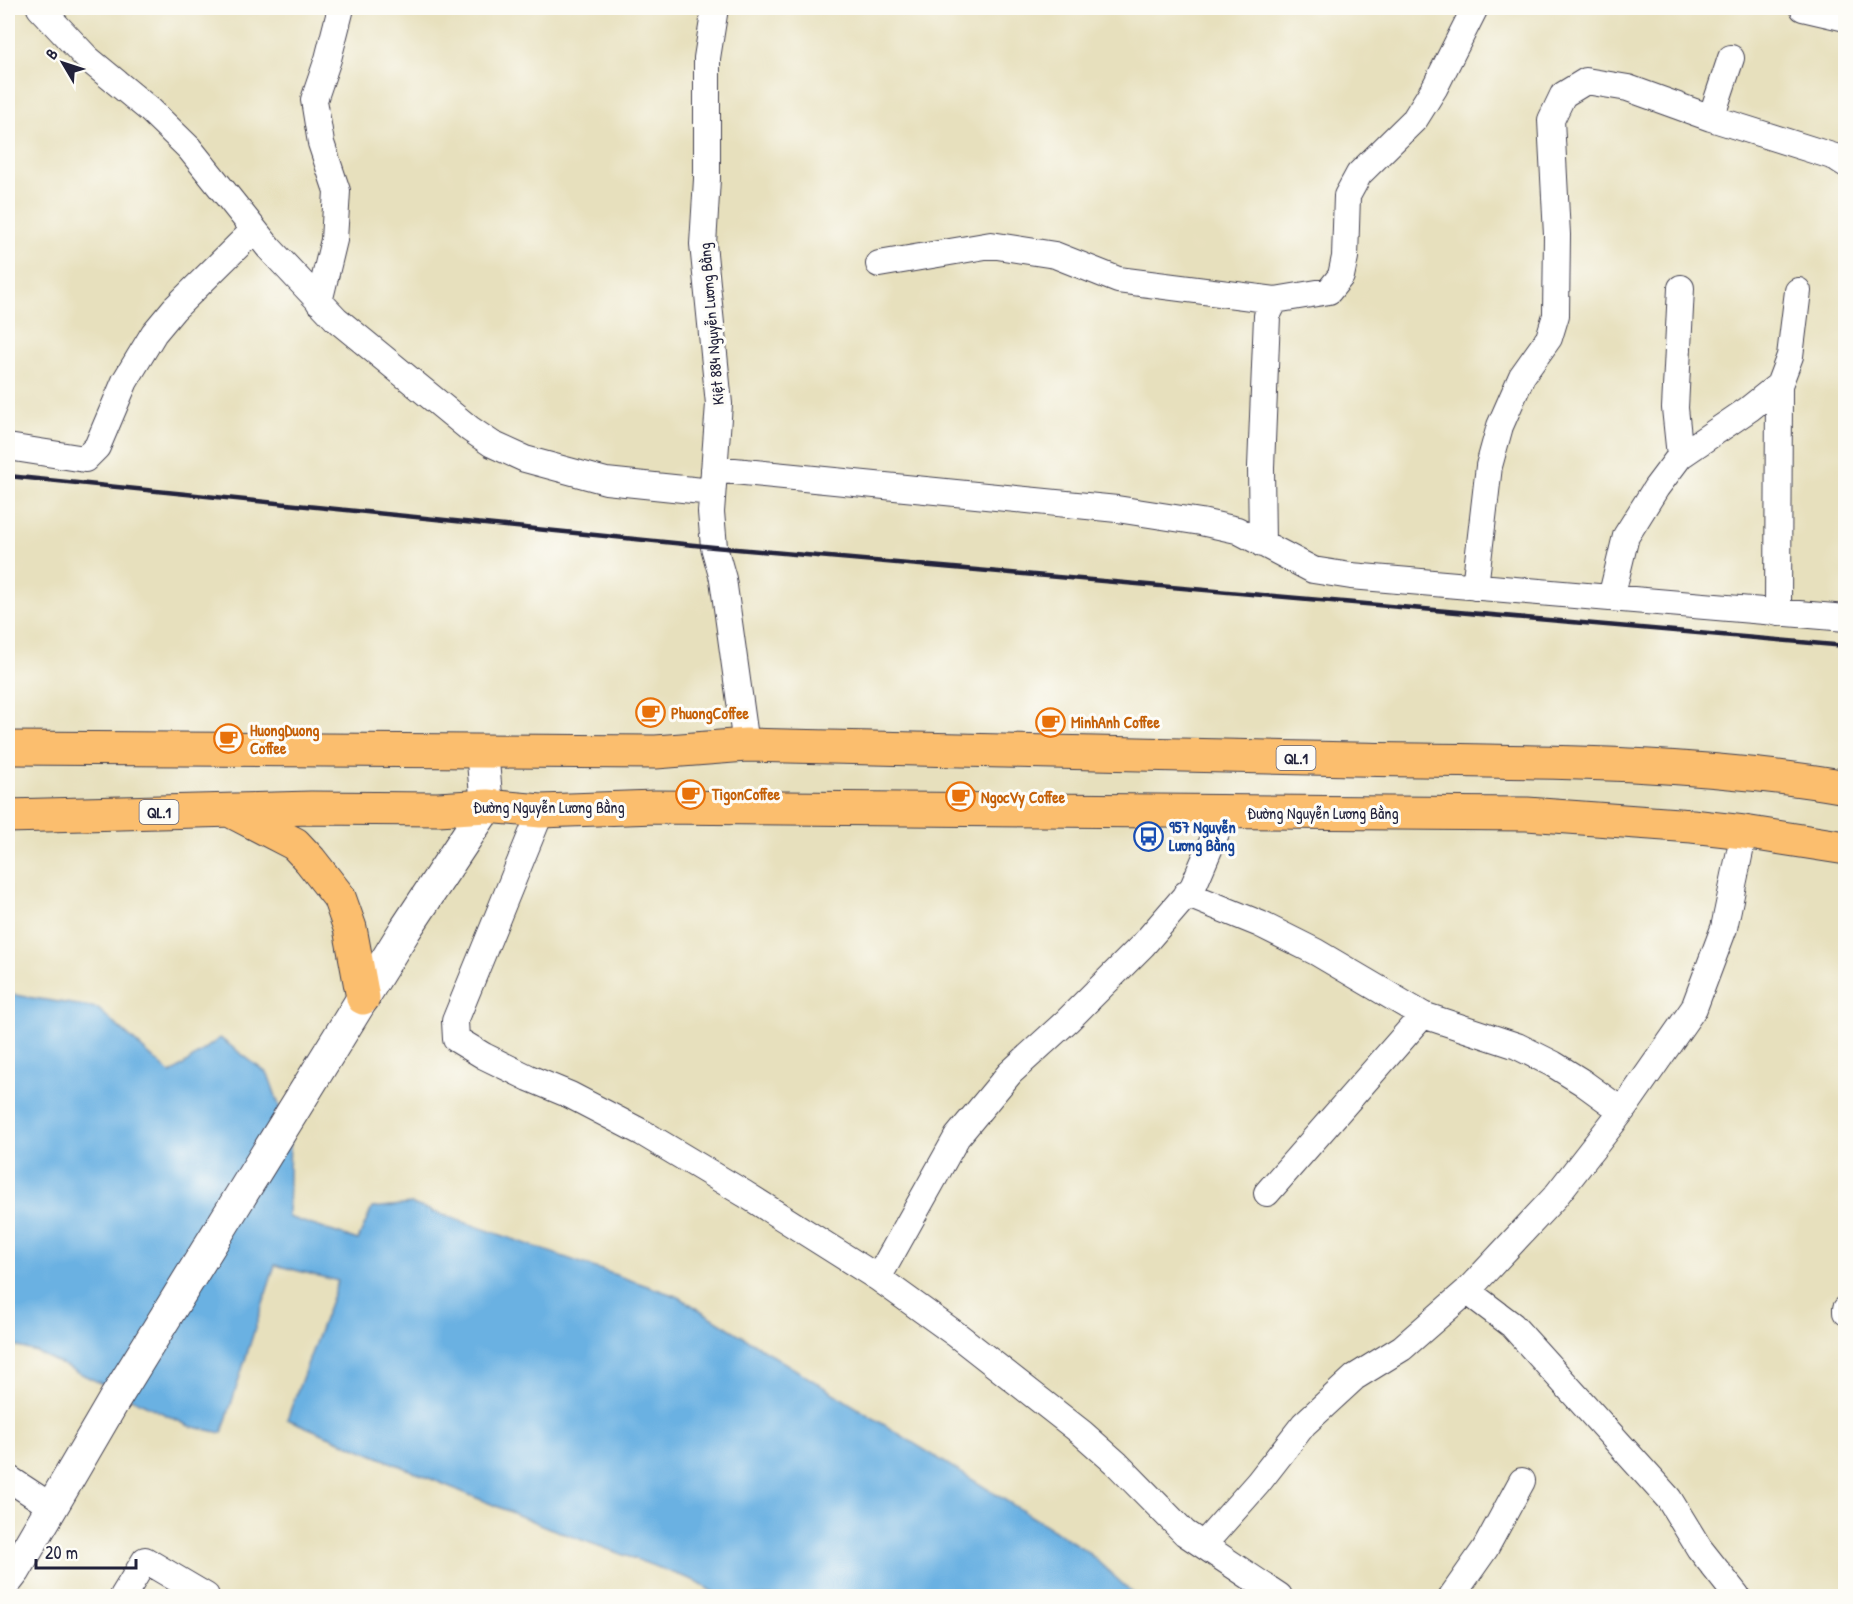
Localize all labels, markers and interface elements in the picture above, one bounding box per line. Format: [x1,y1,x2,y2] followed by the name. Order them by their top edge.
[33,33,93,93] north arrow
[40,43,62,64] text: B
[693,242,729,406] street label: Kiệt 884 Nguyễn Lương Bằng
[634,697,666,729] cafe icon: PhuongCoffee
[671,702,750,725] place label: PhuongCoffee
[1034,706,1066,738] cafe icon: MinhAnh Coffee
[1071,711,1160,733] place label: MinhAnh Coffee
[250,719,320,759] place label: HuongDuong Coffee
[213,723,245,755] cafe icon: HuongDuong Coffee
[1276,746,1316,770] road number: QL.1
[675,778,707,810] cafe icon: TigonCoffee
[944,781,976,813] cafe icon: NgocVy Coffee
[711,783,781,806] place label: TigonCoffee
[981,786,1066,809] place label: NgocVy Coffee
[473,796,625,818] street label: Đường Nguyễn Lương Bằng
[140,800,178,824] road number: QL.1
[1247,802,1399,824] street label: Đường Nguyễn Lương Bằng
[1169,816,1236,857] place label: 957 Nguyễn Lương Bằng
[1132,820,1164,852] bus stop icon: 957 Nguyễn Lương Bằng
[36,1532,136,1570] scale bar
[45,1540,78,1565] text: 20 m

